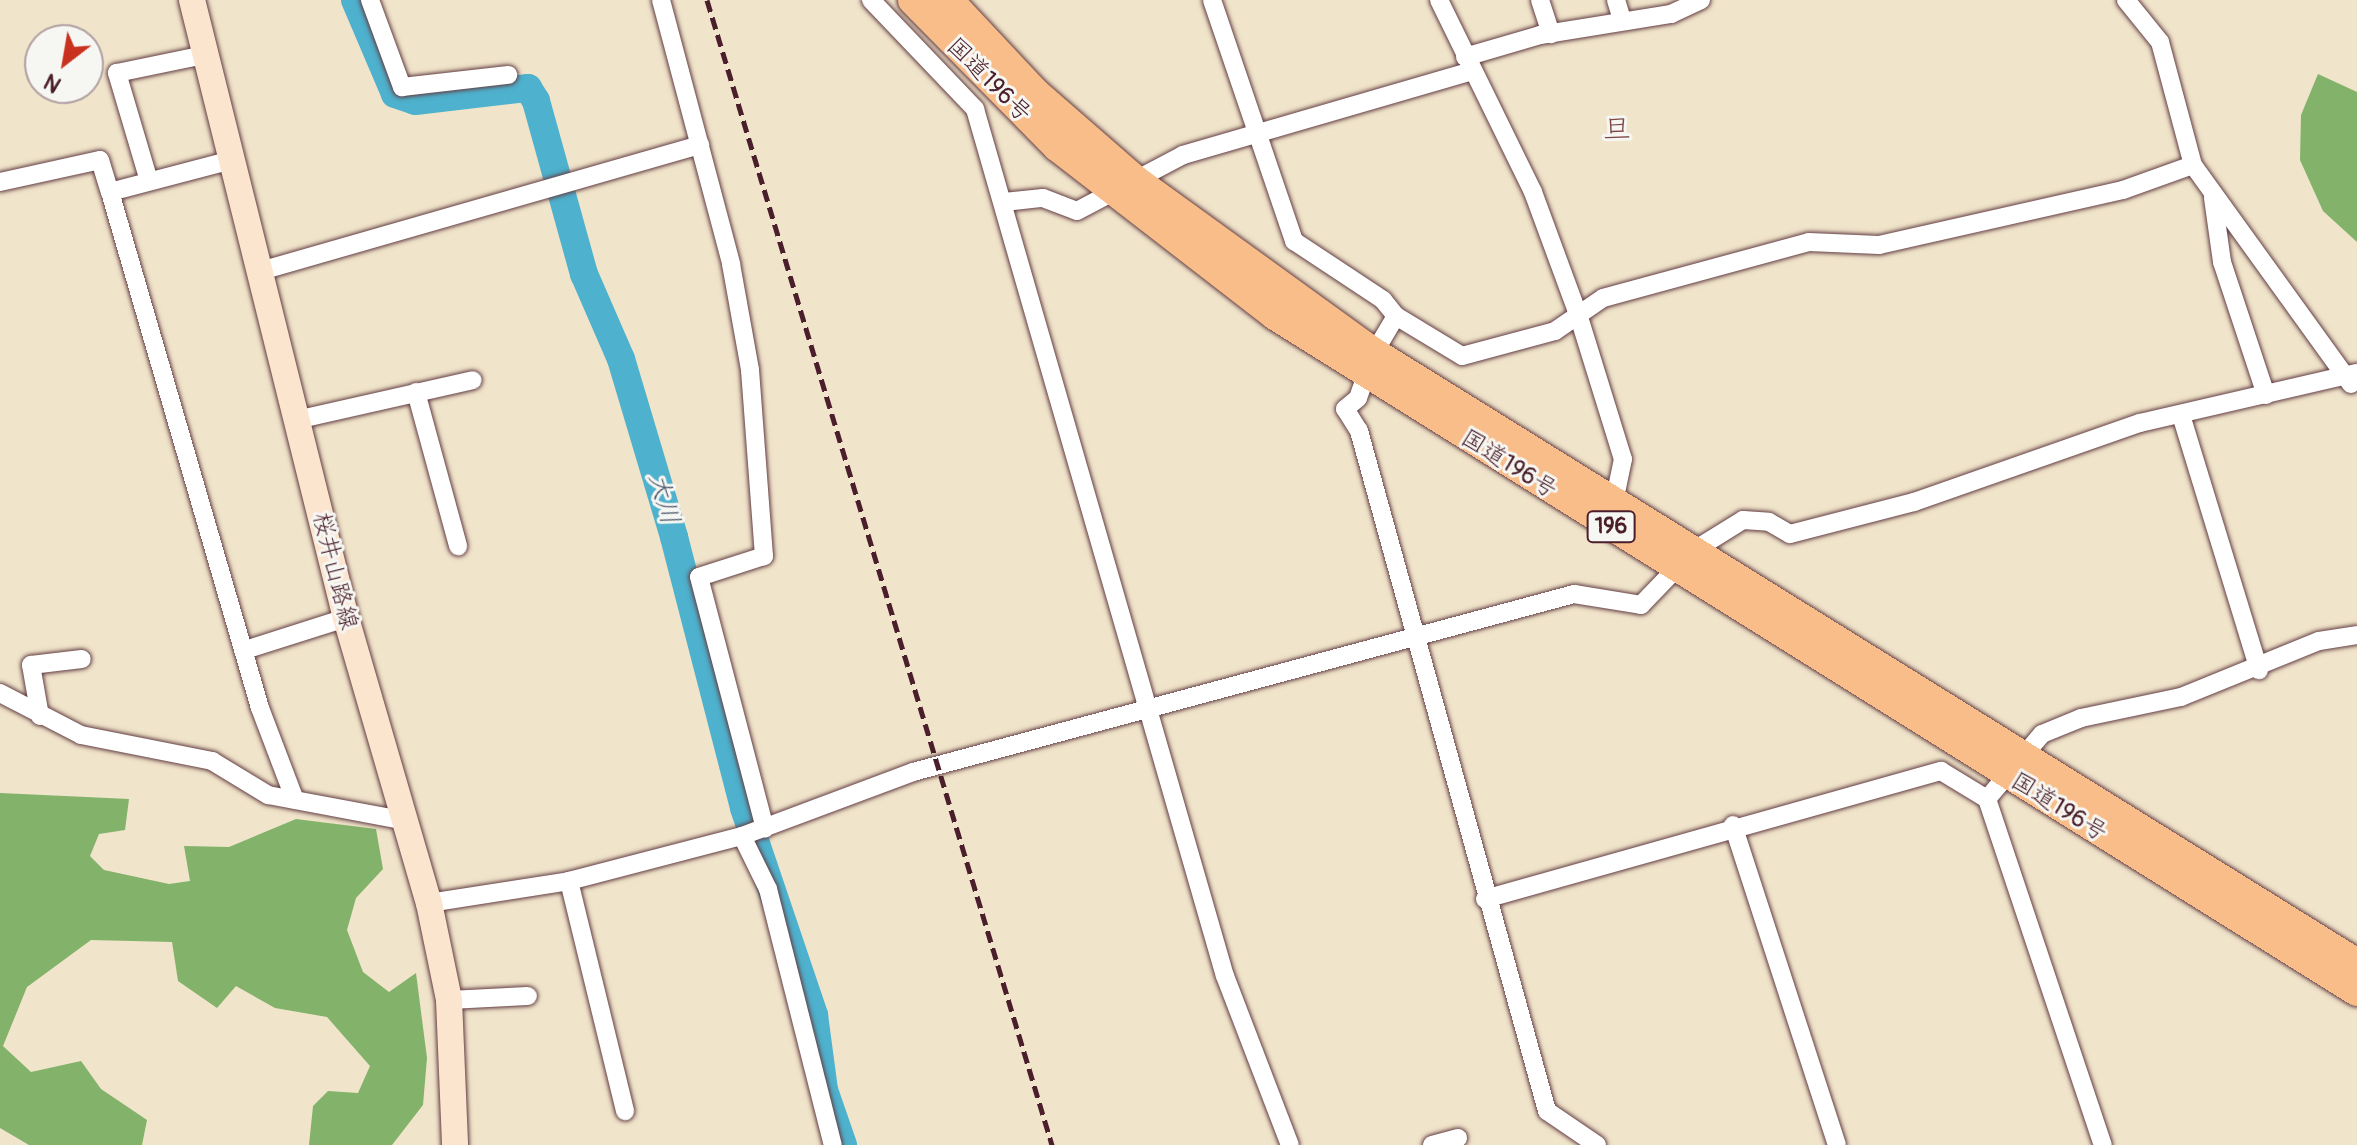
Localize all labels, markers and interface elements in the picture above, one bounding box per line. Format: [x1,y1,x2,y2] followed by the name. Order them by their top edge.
[24,24,104,104] north arrow
[941,32,1037,128] street label: 国道196号
[39,67,66,99] text: N
[1603,113,1631,147] district label: 旦
[1456,423,1562,505] street label: 国道196号
[641,470,685,528] water label: 大川
[307,509,363,633] street label: 桜井山路線
[1585,509,1637,545] road number: 196
[2006,766,2112,848] street label: 国道196号

